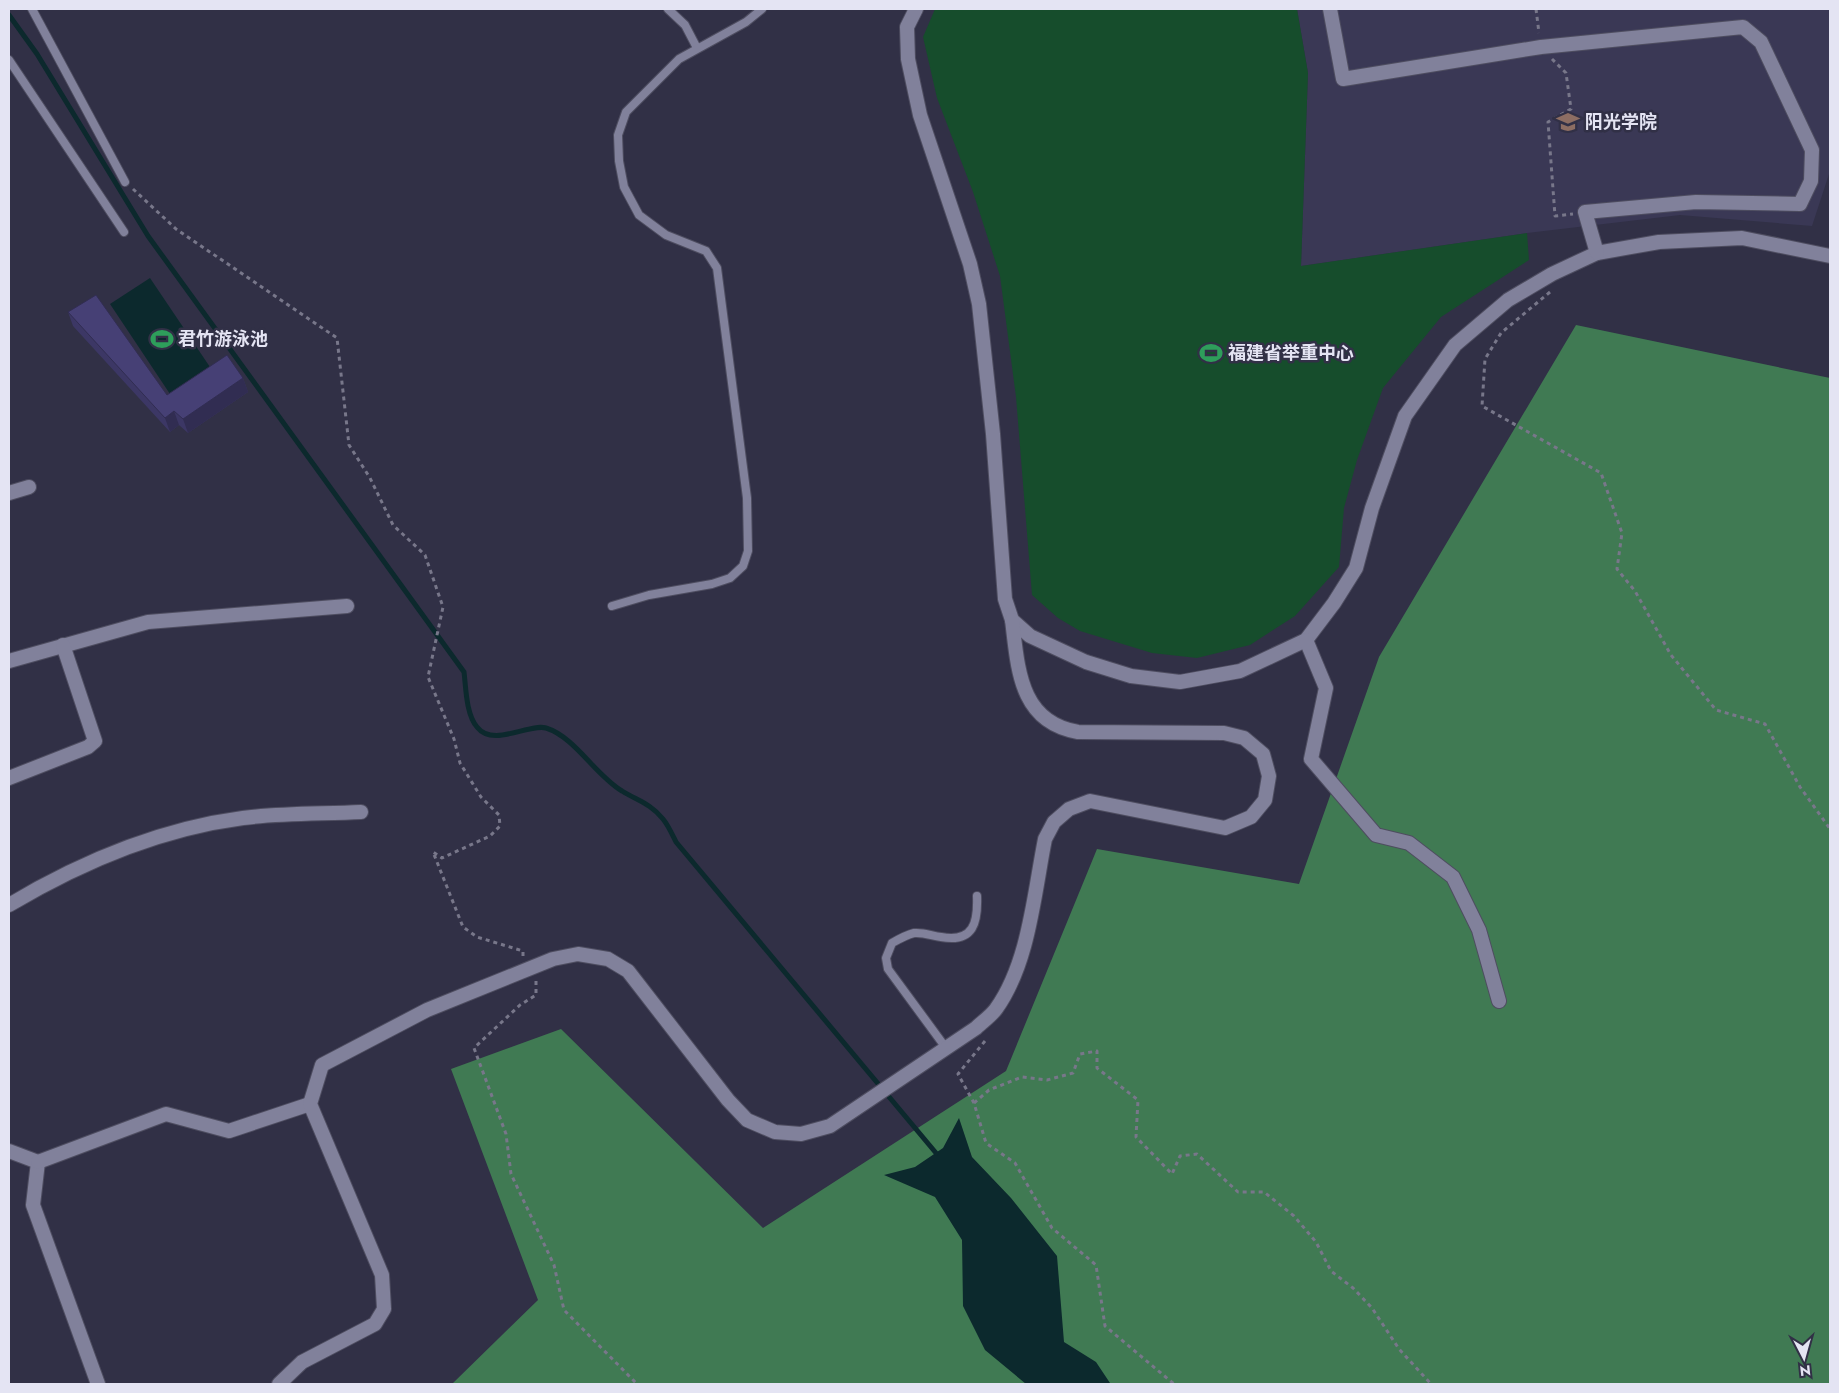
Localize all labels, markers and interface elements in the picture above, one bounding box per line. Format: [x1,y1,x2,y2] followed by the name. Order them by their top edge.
[1555,109,1581,135] school or university icon: 阳光学院
[1585,109,1657,135] place label: 阳光学院
[149,326,175,352] sports icon: 君竹游泳池
[178,326,268,352] place label: 君竹游泳池
[1198,340,1224,366] sports icon: 福建省举重中心
[1228,340,1354,366] place label: 福建省举重中心
[1779,1333,1829,1383] north arrow
[1799,1360,1812,1381] text: N

